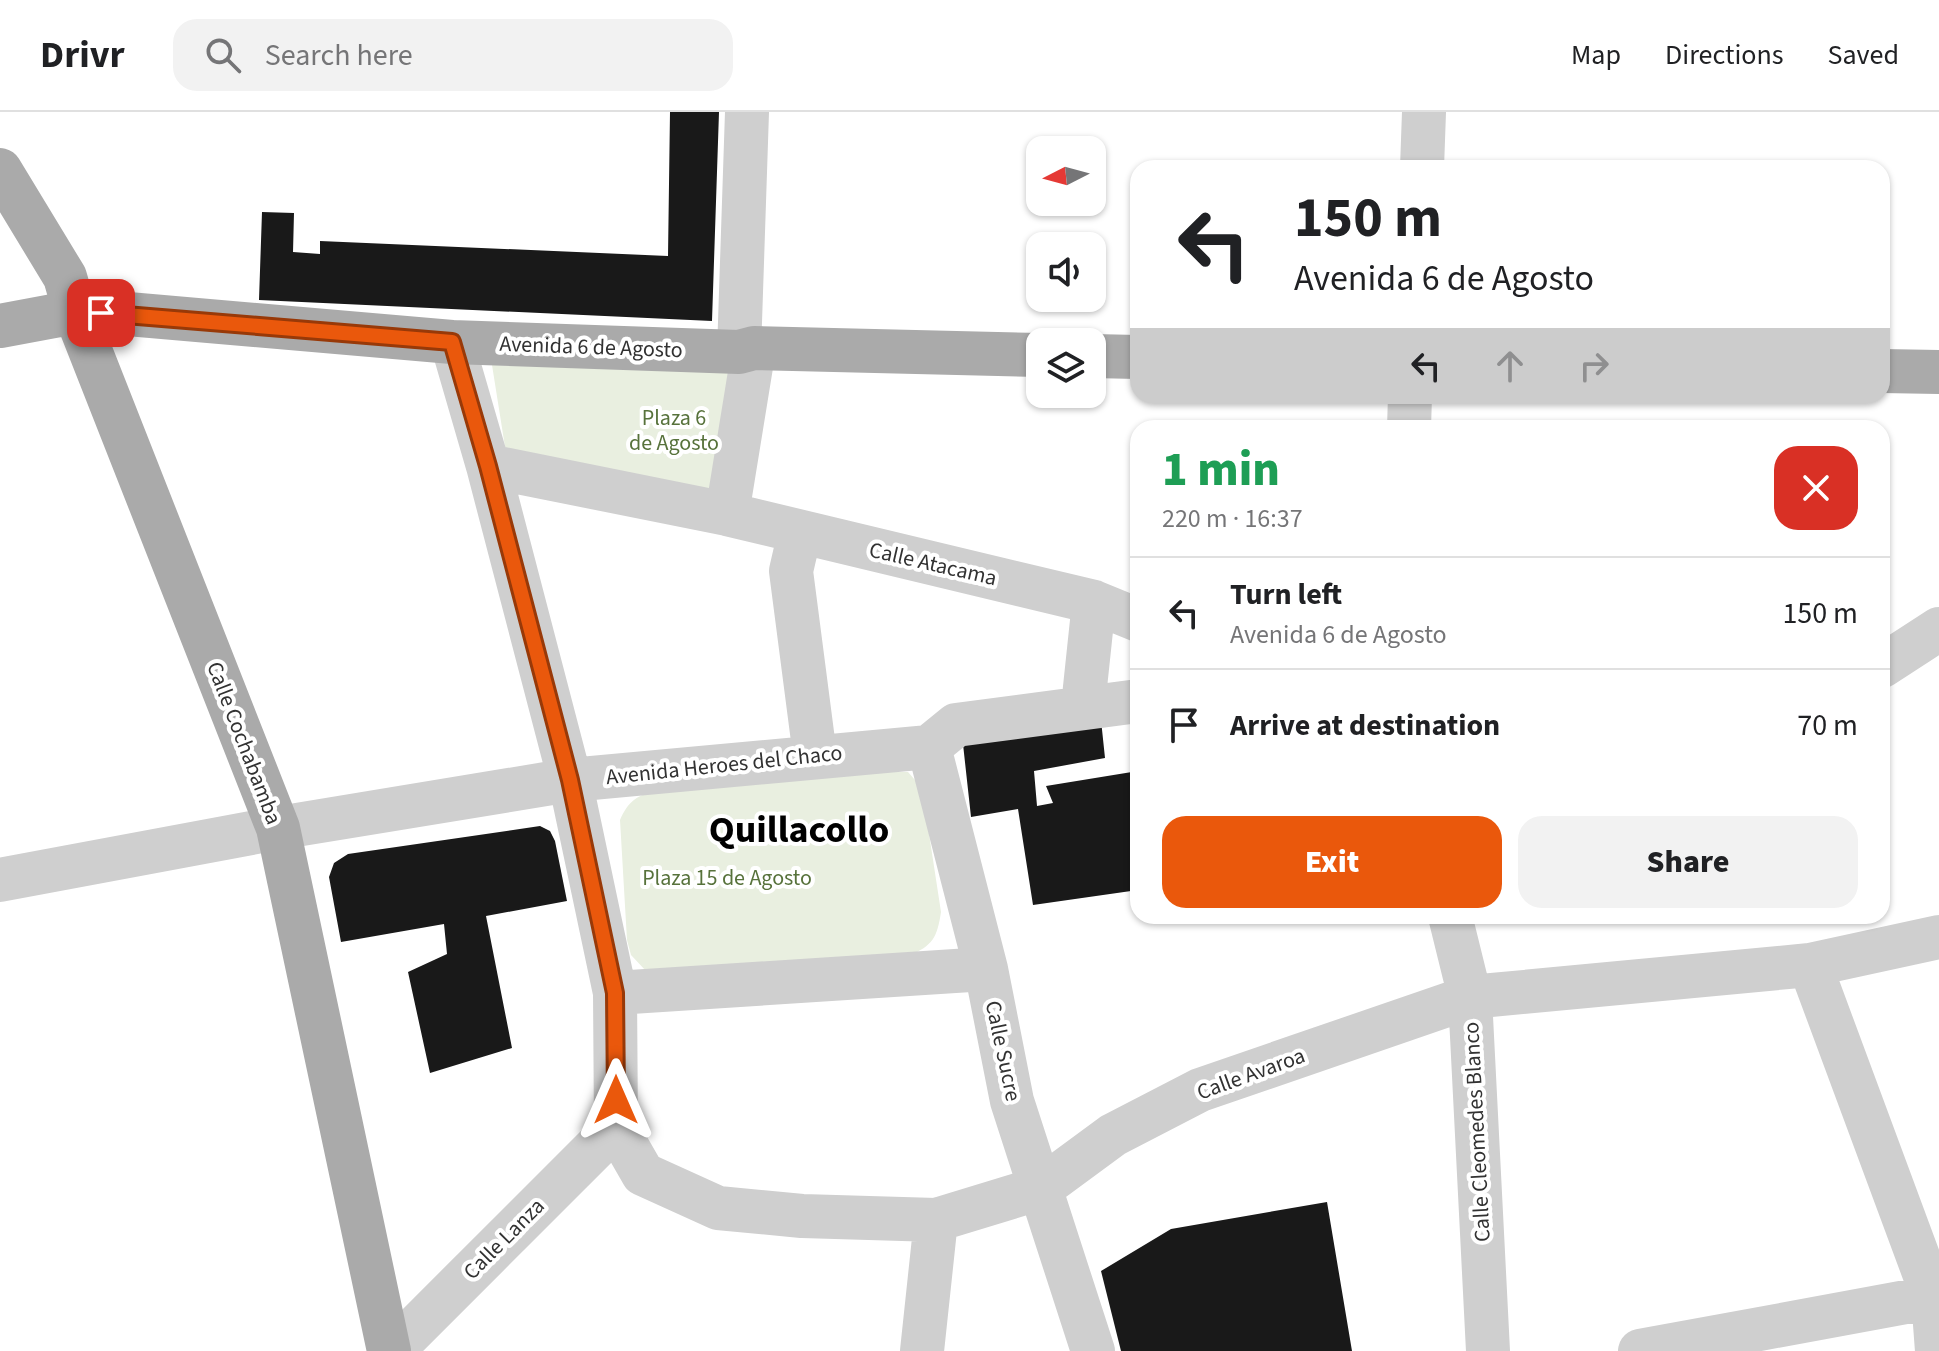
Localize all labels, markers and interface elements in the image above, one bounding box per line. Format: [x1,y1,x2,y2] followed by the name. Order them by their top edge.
[173,19,733,91] search box
[40,28,125,82] text: Drivr
[201,33,245,77] icon: search
[265,34,413,77] text: Search here
[1571,35,1621,75] text: Map
[1665,35,1784,75] text: Directions
[1828,35,1899,75] text: Saved
[1026,136,1106,216] north arrow
[1026,136,1106,408] map controls
[1294,179,1442,258] text: 150 m
[1162,192,1266,296] icon: left
[1026,232,1106,312] button: sound
[1294,253,1594,304] text: Avenida 6 de Agosto
[67,279,135,347] pin
[79,291,123,335] icon: arrive
[499,328,683,366] street label: Avenida 6 de Agosto
[1026,328,1106,408] button: layers
[1404,344,1448,388] icon: left
[1488,344,1532,388] icon: ahead
[1572,344,1616,388] icon: right
[629,402,719,459] park label: Plaza 6 de Agosto
[1162,436,1280,504] text: 1 min
[1774,446,1858,530] button: close
[1162,500,1303,537] text: 220 m · 16:37
[866,534,1000,594] street label: Calle Atacama
[1230,573,1342,616] text: Turn left
[1162,591,1206,635] icon: left
[1782,592,1858,635] text: 150 m
[1230,616,1447,653] text: Avenida 6 de Agosto
[198,657,290,829] street label: Calle Cochabamba
[1162,703,1206,747] icon: arrive
[1230,704,1500,747] text: Arrive at destination
[1797,704,1858,747] text: 70 m
[604,737,844,793] street label: Avenida Heroes del Chaco
[709,803,889,857] district label: Quillacollo
[1162,816,1502,908] button: Exit
[1518,816,1858,908] button: Share
[642,862,812,894] park label: Plaza 15 de Agosto
[977,998,1029,1104] street label: Calle Sucre
[1455,1021,1499,1243] street label: Calle Cleomedes Blanco
[1192,1040,1310,1108] street label: Calle Avaroa
[574,1058,658,1142] position arrow
[456,1191,552,1287] street label: Calle Lanza

